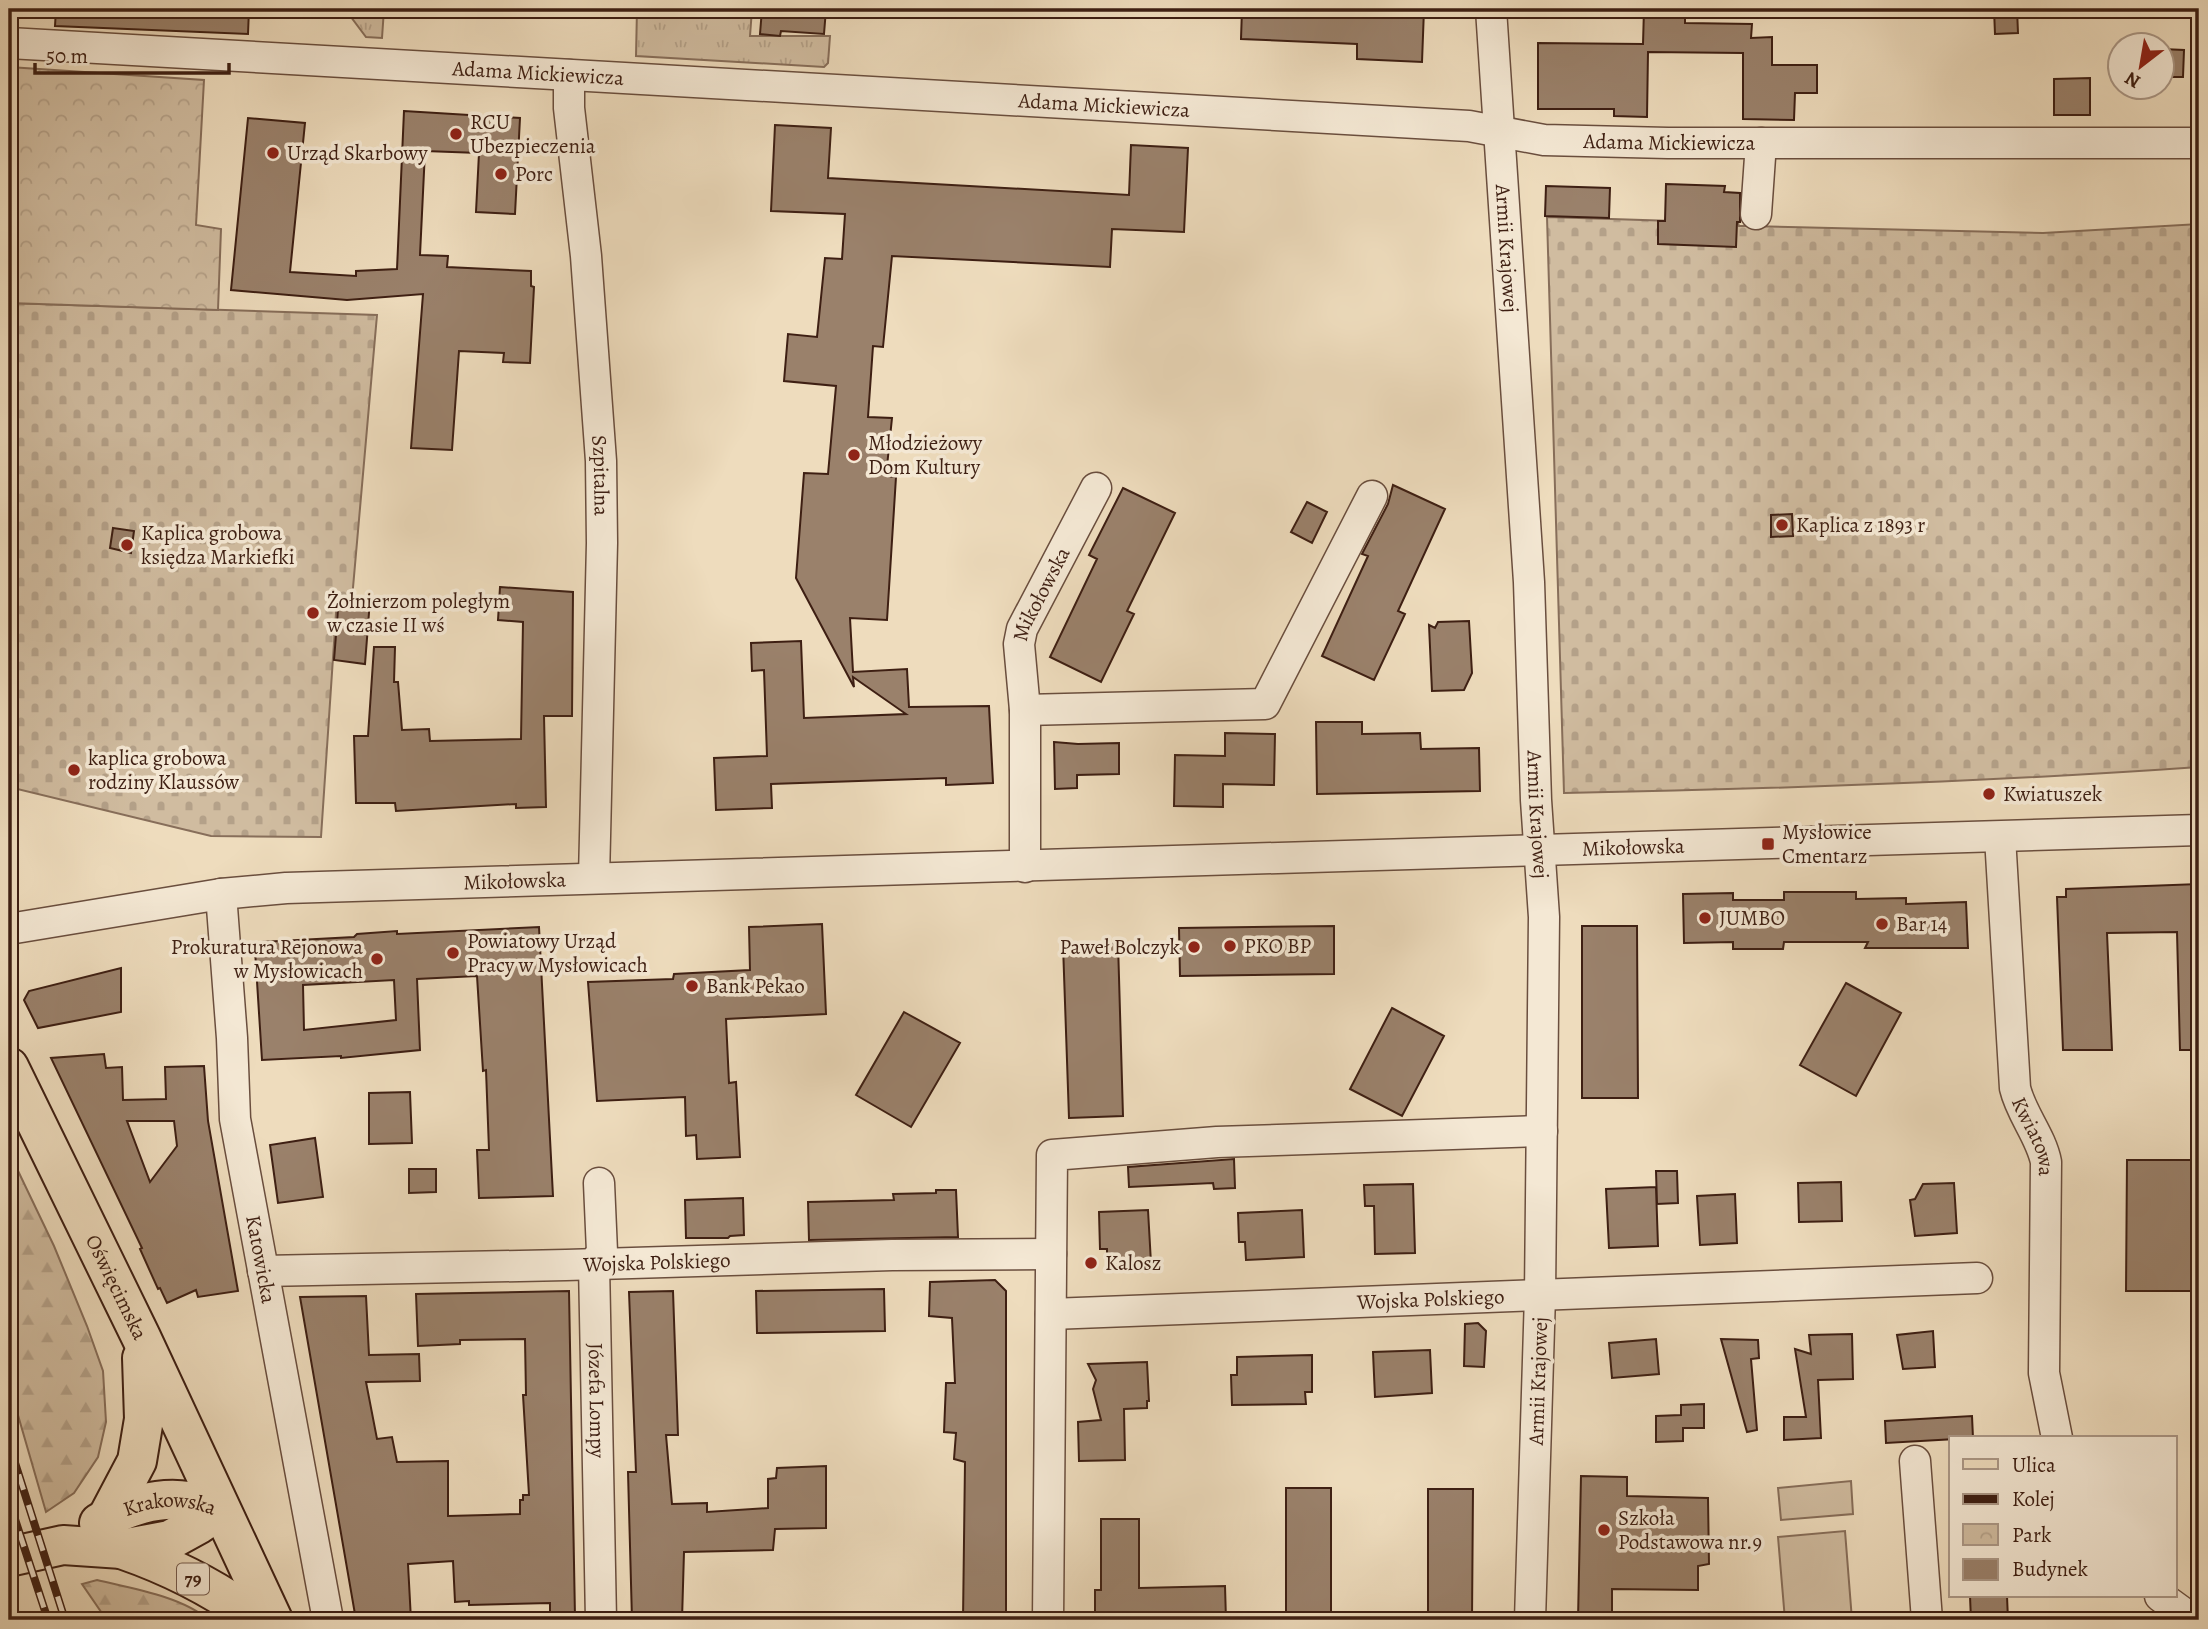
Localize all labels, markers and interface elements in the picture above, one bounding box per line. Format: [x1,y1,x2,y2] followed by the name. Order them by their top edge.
[35,32,229,76] scale bar
[2106,32,2176,102] north arrow
[46,42,88,70] text: 50 m
[451,54,625,92] street label: Adama Mickiewicza
[2120,65,2145,94] text: N
[1017,86,1191,124] street label: Adama Mickiewicza
[470,108,596,160] place label: RCU Ubezpieczenia
[448,126,464,142] marker: RCU Ubezpieczenia
[1582,127,1755,157] street label: Adama Mickiewicza
[287,139,428,167] place label: Urząd Skarbowy
[265,145,281,161] marker: Urząd Skarbowy
[515,160,553,188] place label: Porc
[493,166,509,182] marker: Porc
[1489,182,1525,314] street label: Armii Krajowej
[868,429,983,481] place label: Młodzieżowy Dom Kultury
[585,434,616,516] street label: Szpitalna
[846,447,862,463] marker: Młodzieżowy Dom Kultury
[1796,511,1925,539] place label: Kaplica z 1893 r
[1774,517,1790,533] marker: Kaplica z 1893 r
[141,519,295,571] place label: Kaplica grobowa księdza Markiefki
[119,537,135,553] marker: Kaplica grobowa księdza Markiefki
[1006,542,1077,644] street label: Mikołowska
[326,587,510,639] place label: Żołnierzom poległym w czasie II wś
[305,605,321,621] marker: Żołnierzom poległym w czasie II wś
[88,744,239,796] place label: kaplica grobowa rodziny Klaussów
[1520,749,1555,880] street label: Armii Krajowej
[66,762,82,778] marker: kaplica grobowa rodziny Klaussów
[2003,780,2103,808] place label: Kwiatuszek
[1981,786,1997,802] marker: Kwiatuszek
[1782,818,1872,870] place label: Mysłowice Cmentarz
[1581,832,1685,863] street label: Mikołowska
[1760,836,1776,852] marker: Mysłowice Cmentarz
[463,866,567,897] street label: Mikołowska
[1719,904,1785,932] place label: JUMBO
[1697,910,1713,926] marker: JUMBO
[1896,910,1947,938] place label: Bar 14
[1874,916,1890,932] marker: Bar 14
[467,927,648,979] place label: Powiatowy Urząd Pracy w Mysłowicach
[1244,932,1312,960] place label: PKO BP
[171,933,363,985] place label: Prokuratura Rejonowa w Mysłowicach
[1059,933,1181,961] place label: Paweł Bolczyk
[1222,938,1238,954] marker: PKO BP
[1186,939,1202,955] marker: Paweł Bolczyk
[445,945,461,961] marker: Powiatowy Urząd Pracy w Mysłowicach
[369,951,385,967] marker: Prokuratura Rejonowa w Mysłowicach
[706,972,805,1000] place label: Bank Pekao
[684,978,700,994] marker: Bank Pekao
[2005,1092,2061,1177] street label: Kwiatowa
[239,1213,283,1306] street label: Katowicka
[79,1230,154,1345] street label: Oświęcimska
[582,1246,731,1278] street label: Wojska Polskiego
[1105,1249,1161,1277] place label: Kalosz
[1083,1255,1099,1271] marker: Kalosz
[1356,1282,1505,1316] street label: Wojska Polskiego
[1522,1316,1554,1447] street label: Armii Krajowej
[582,1343,612,1459] street label: Józefa Lompy
[1949,1436,2176,1598] legend
[2012,1451,2056,1479] text: Ulica
[119,1485,220,1523] street label: Krakowska
[2012,1485,2055,1513] text: Kolej
[1618,1504,1762,1556] place label: Szkoła Podstawowa nr.9
[2012,1521,2052,1549] text: Park
[1596,1522,1612,1538] marker: Szkoła Podstawowa nr.9
[2012,1555,2088,1583] text: Budynek
[177,1564,209,1595] road number: 79

